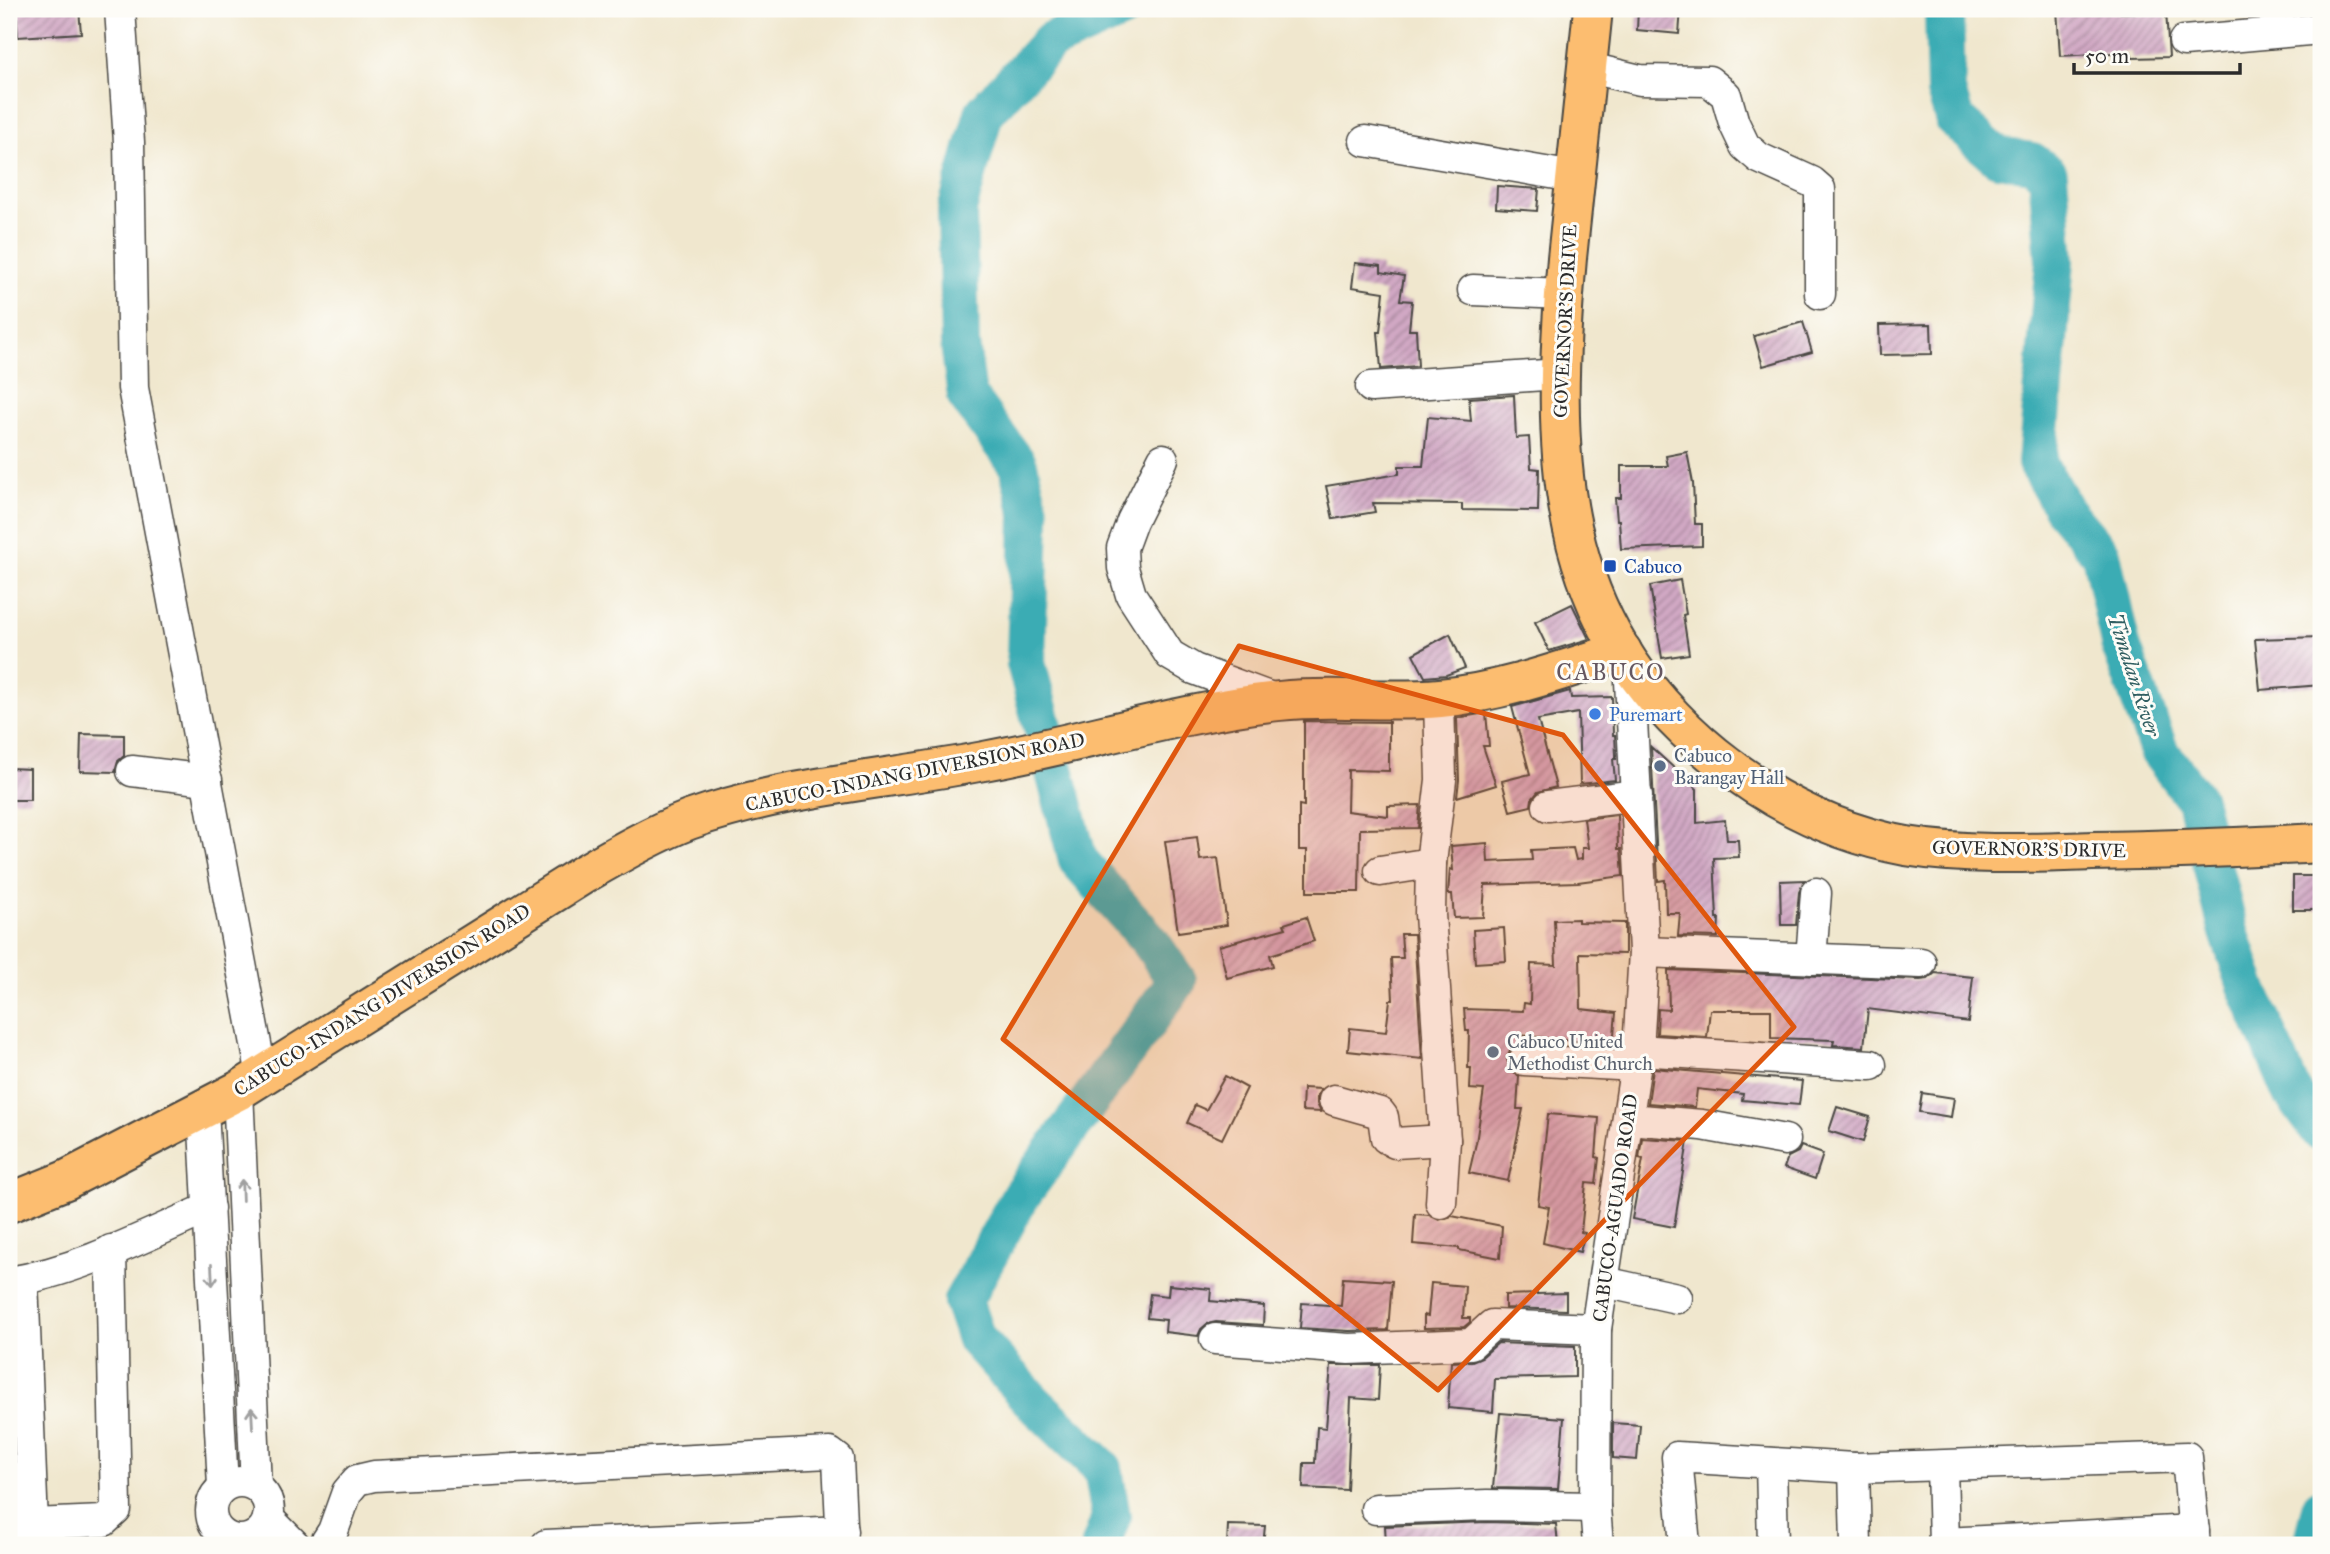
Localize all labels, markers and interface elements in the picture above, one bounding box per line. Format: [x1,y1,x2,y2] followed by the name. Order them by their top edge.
[2074,32,2241,76] scale bar
[2085,43,2130,69] text: 50 m
[1548,223,1582,418] street label: GOVERNOR'S DRIVE
[1624,555,1682,578] place label: Cabuco
[1602,558,1618,574] marker: Cabuco
[2102,610,2166,741] water label: Timalan River
[1556,658,1666,686] district label: CABUCO
[1609,703,1683,726] place label: Puremart
[1587,706,1603,722] marker: Puremart
[743,728,1087,816] street label: CABUCO-INDANG DIVERSION ROAD
[1674,744,1785,790] place label: Cabuco Barangay Hall
[1652,758,1668,774] marker: Cabuco Barangay Hall
[1932,836,2127,862] street label: GOVERNOR'S DRIVE
[230,899,534,1101] street label: CABUCO-INDANG DIVERSION ROAD
[1507,1030,1653,1075] place label: Cabuco United Methodist Church
[1485,1044,1501,1060] marker: Cabuco United Methodist Church
[1588,1092,1642,1324] street label: CABUCO-AGUADO ROAD
[235,1179,248,1202] one-way arrow
[206,1263,219,1286] one-way arrow
[246,1406,259,1429] one-way arrow

